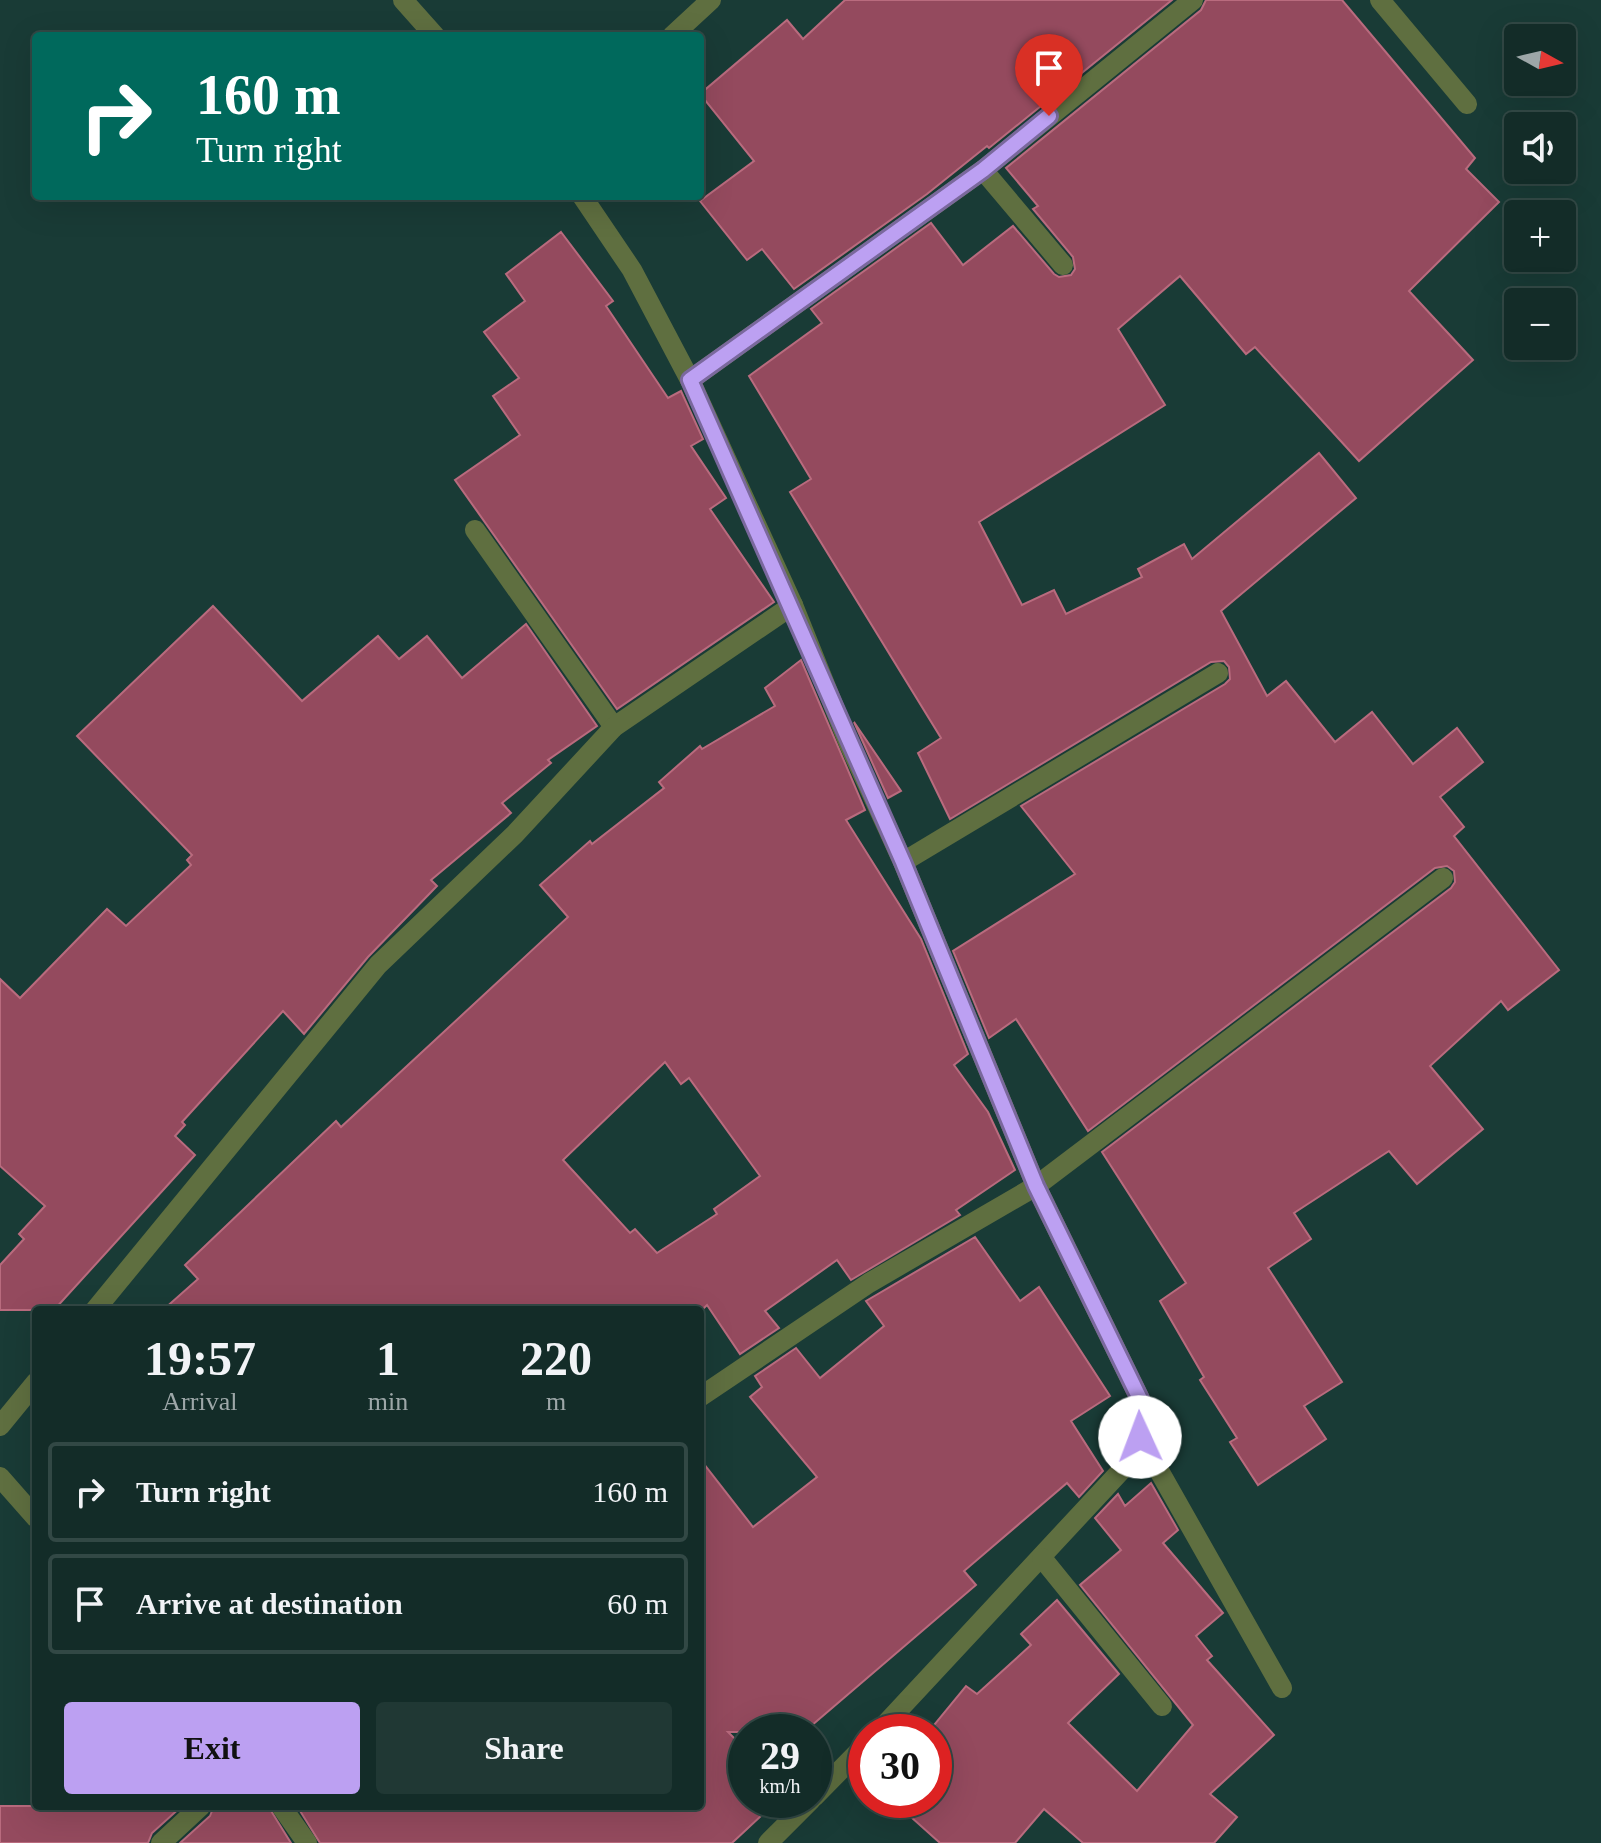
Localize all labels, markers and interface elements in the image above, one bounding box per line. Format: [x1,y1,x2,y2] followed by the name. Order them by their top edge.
[1504,24,1576,96] north arrow
[1504,24,1576,360] map controls
[1015,34,1083,116] pin
[1027,46,1071,90] icon: arrive
[64,64,168,168] icon: right
[196,64,341,126] text: 160 m
[1504,112,1576,184] button: sound
[196,130,342,170] text: Turn right
[1504,200,1576,272] button: +
[1504,288,1576,360] button: −
[144,1332,256,1385] text: 19:57
[376,1332,400,1385] text: 1
[520,1332,592,1385] text: 220
[162,1387,237,1416] text: Arrival
[368,1387,408,1416] text: min
[546,1387,566,1416] text: m
[1098,1395,1182,1479] position arrow
[68,1470,112,1514] icon: right
[136,1475,271,1508] text: Turn right
[592,1475,668,1508] text: 160 m
[68,1582,112,1626] icon: arrive
[136,1587,403,1620] text: Arrive at destination
[607,1587,668,1620] text: 60 m
[64,1702,360,1794] button: Exit
[376,1702,672,1794] button: Share
[848,1714,952,1818] speed limit sign: 30
[760,1733,800,1778] text: 29
[759,1775,801,1797] text: km/h

